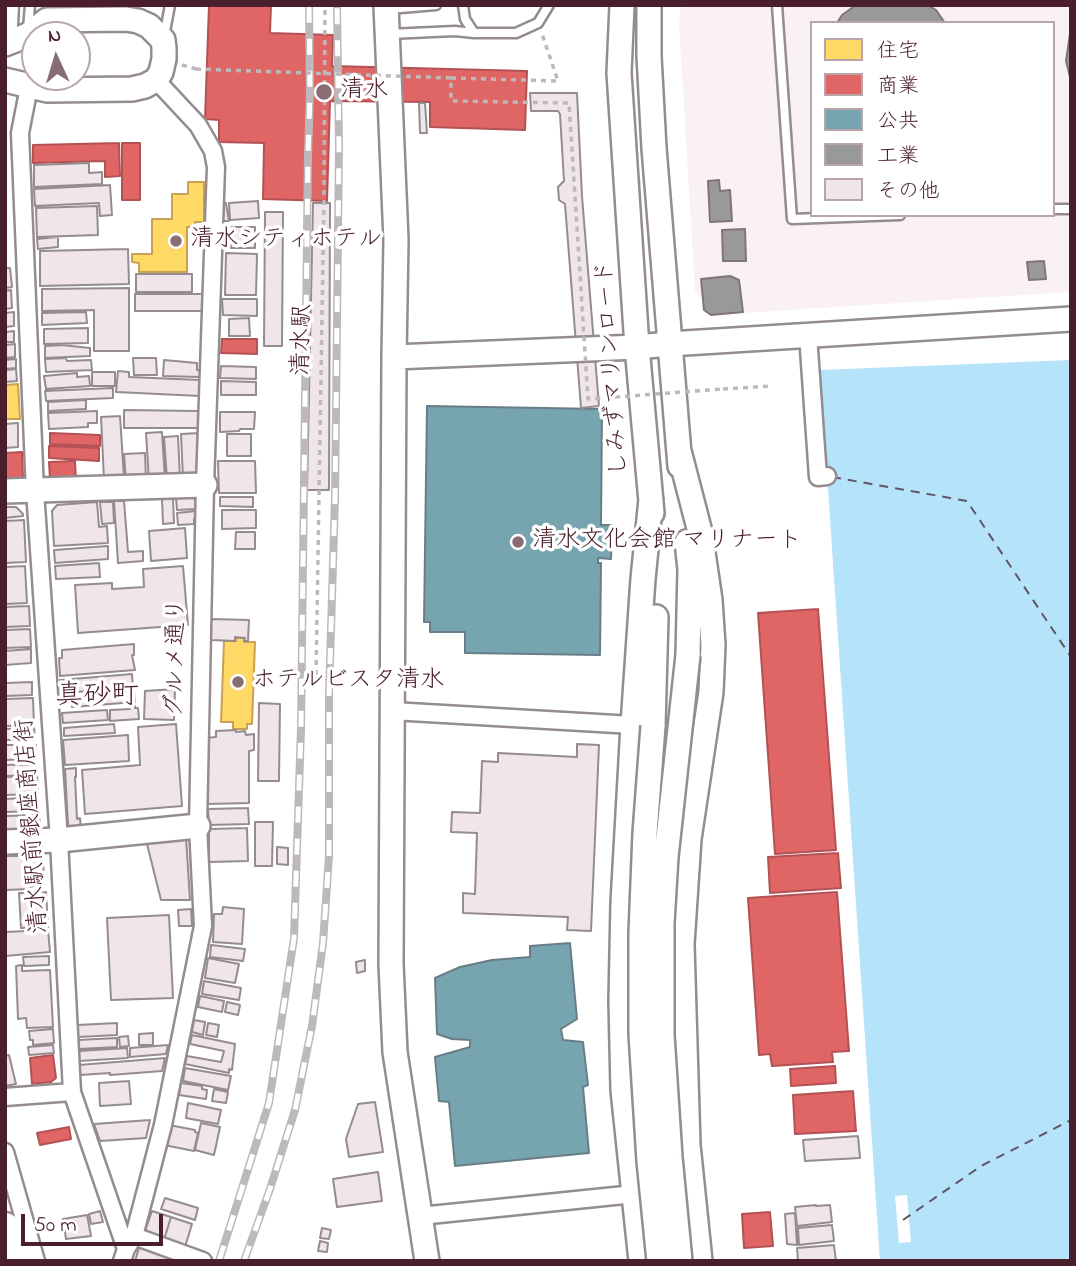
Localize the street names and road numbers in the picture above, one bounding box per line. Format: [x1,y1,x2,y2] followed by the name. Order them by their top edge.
[592,259,636,477] street label: しみずマリンロード
[289,304,319,376] street label: 清水駅
[163,598,193,718] street label: グルメ通り
[12,717,56,935] street label: 清水駅前銀座商店街

